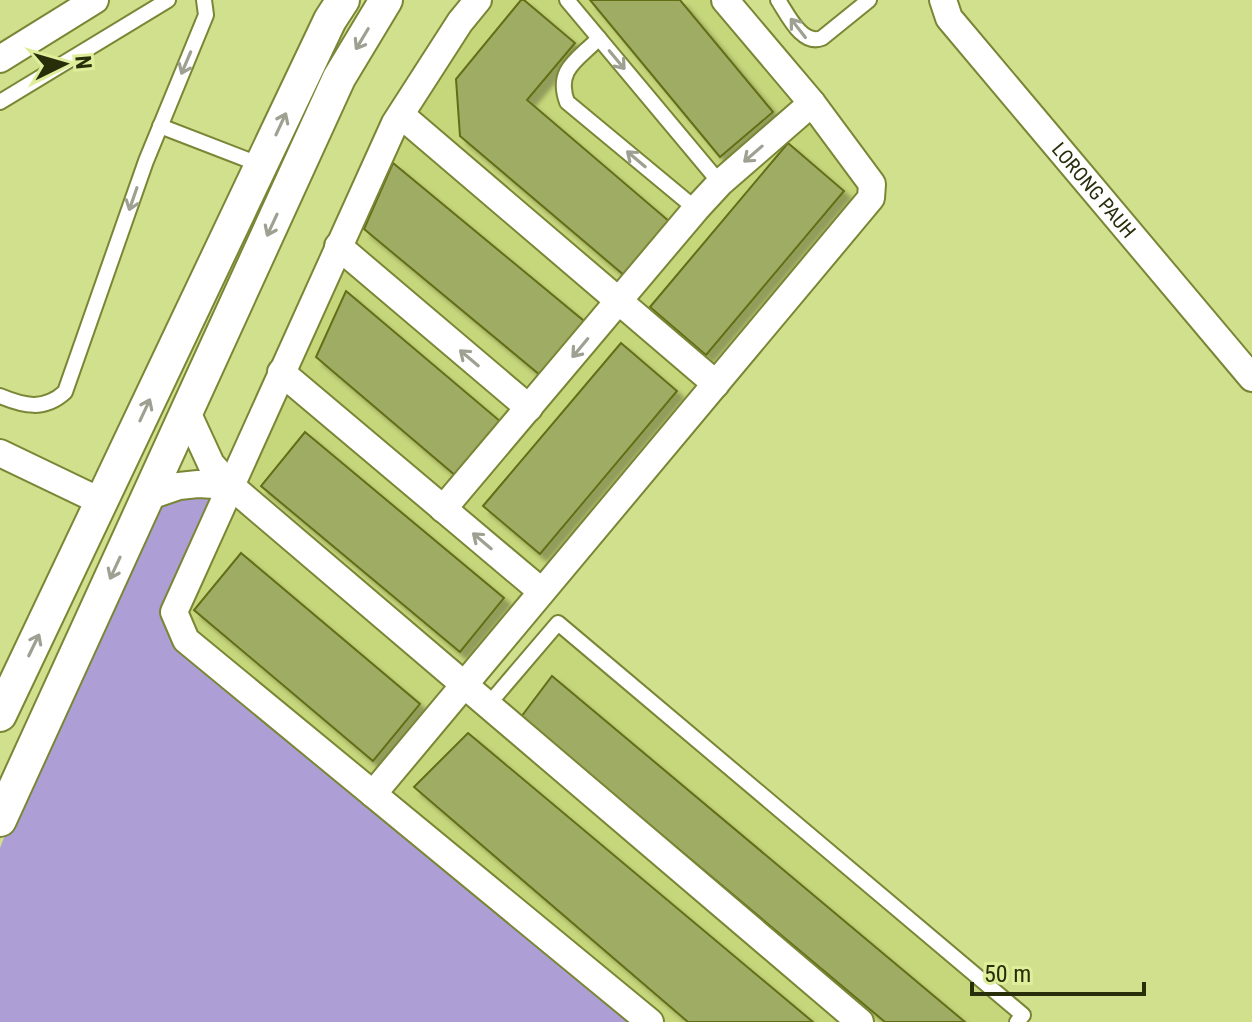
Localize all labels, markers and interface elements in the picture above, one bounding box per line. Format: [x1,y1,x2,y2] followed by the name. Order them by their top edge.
[790,18,807,39] one-way arrow
[24,24,104,104] north arrow
[354,27,370,50] one-way arrow
[608,49,626,70] one-way arrow
[177,50,192,75] one-way arrow
[70,54,96,70] text: N
[274,113,289,137] one-way arrow
[1047,138,1141,243] street label: LORONG PAUH
[744,145,764,163] one-way arrow
[626,150,646,168] one-way arrow
[124,186,139,211] one-way arrow
[263,213,278,237] one-way arrow
[571,337,589,357] one-way arrow
[460,349,480,367] one-way arrow
[138,398,153,422] one-way arrow
[472,532,492,550] one-way arrow
[107,556,122,580] one-way arrow
[27,633,42,657] one-way arrow
[972,946,1144,996] scale bar
[984,960,1031,988] text: 50 m

